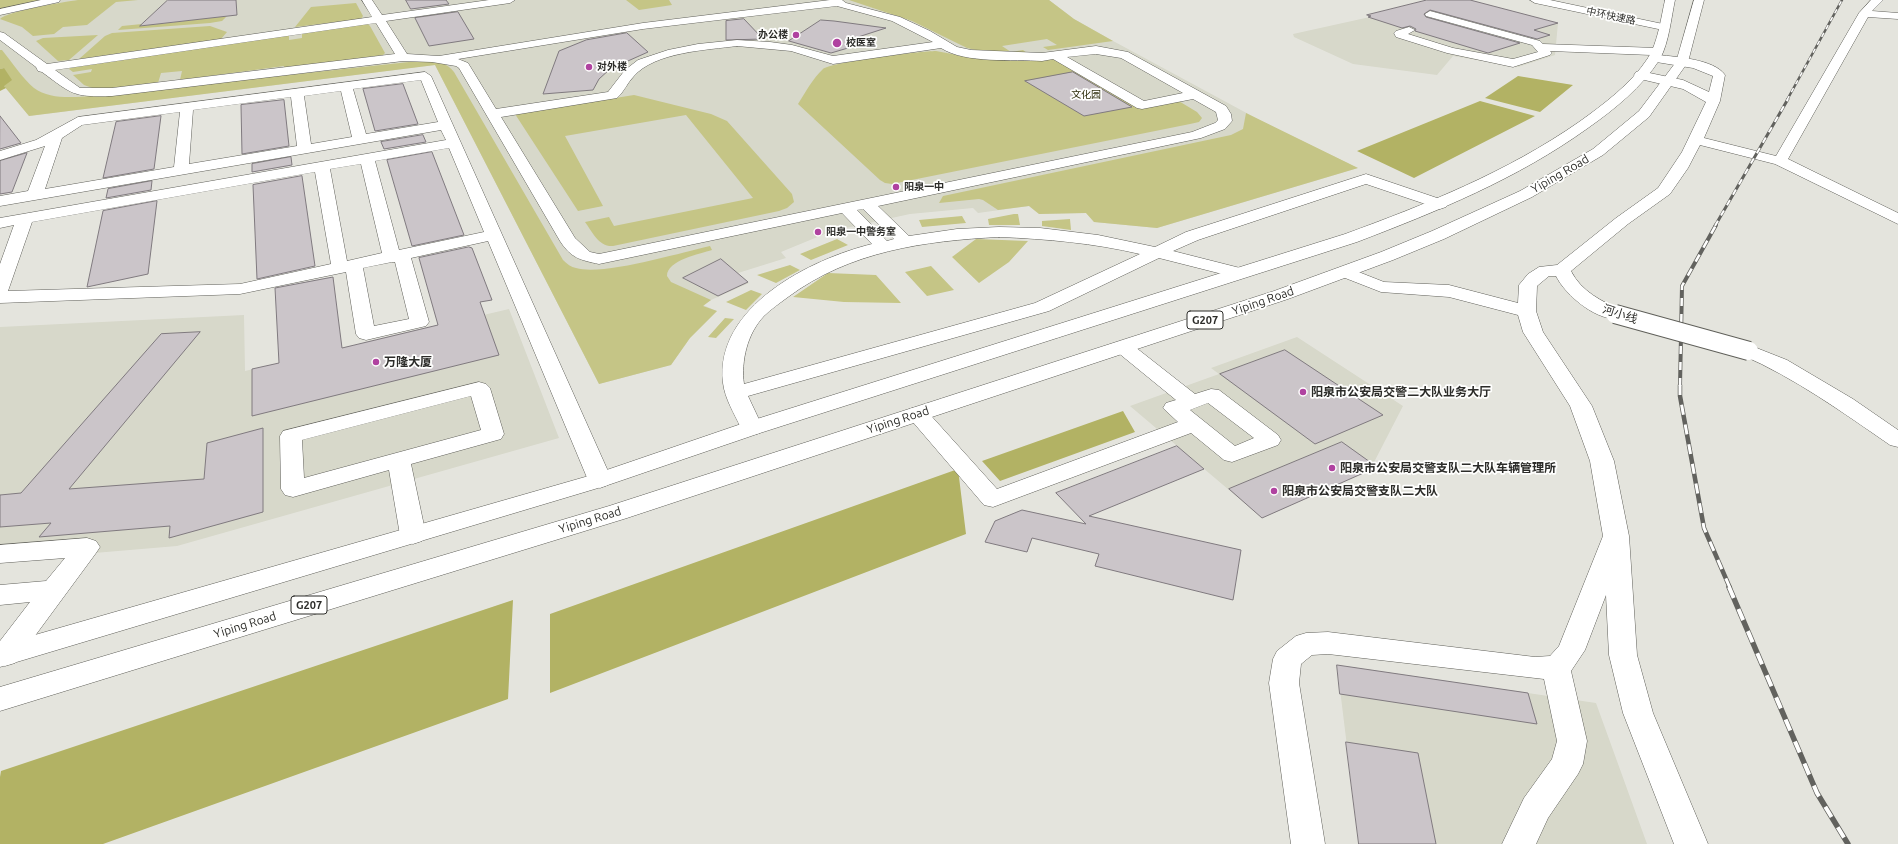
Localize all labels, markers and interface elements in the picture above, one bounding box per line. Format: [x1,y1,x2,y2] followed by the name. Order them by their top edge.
[1585,5,1637,27] street label: 中环快速路
[758,29,788,41] place label: 办公楼
[791,30,801,40] marker: 办公楼
[831,37,843,49] marker: 校医室
[846,37,876,49] place label: 校医室
[597,61,627,73] place label: 对外楼
[584,62,594,72] marker: 对外楼
[1071,89,1101,101] park label: 文化园
[1529,152,1591,196] street label: Yiping Road
[904,181,944,193] place label: 阳泉一中
[891,182,901,192] marker: 阳泉一中
[826,226,896,238] place label: 阳泉一中警务室
[813,227,823,237] marker: 阳泉一中警务室
[1230,284,1296,318] street label: Yiping Road
[1601,302,1639,326] street label: 河小线
[1187,311,1223,329] road number: G207
[384,355,432,369] place label: 万隆大厦
[371,357,381,367] marker: 万隆大厦
[1311,385,1491,399] place label: 阳泉市公安局交警二大队业务大厅
[1298,387,1308,397] marker: 阳泉市公安局交警二大队业务大厅
[865,403,931,437] street label: Yiping Road
[1340,461,1556,475] place label: 阳泉市公安局交警支队二大队车辆管理所
[1327,463,1337,473] marker: 阳泉市公安局交警支队二大队车辆管理所
[1282,484,1438,498] place label: 阳泉市公安局交警支队二大队
[1269,486,1279,496] marker: 阳泉市公安局交警支队二大队
[557,504,623,536] street label: Yiping Road
[291,596,327,614] road number: G207
[212,609,278,641] street label: Yiping Road

